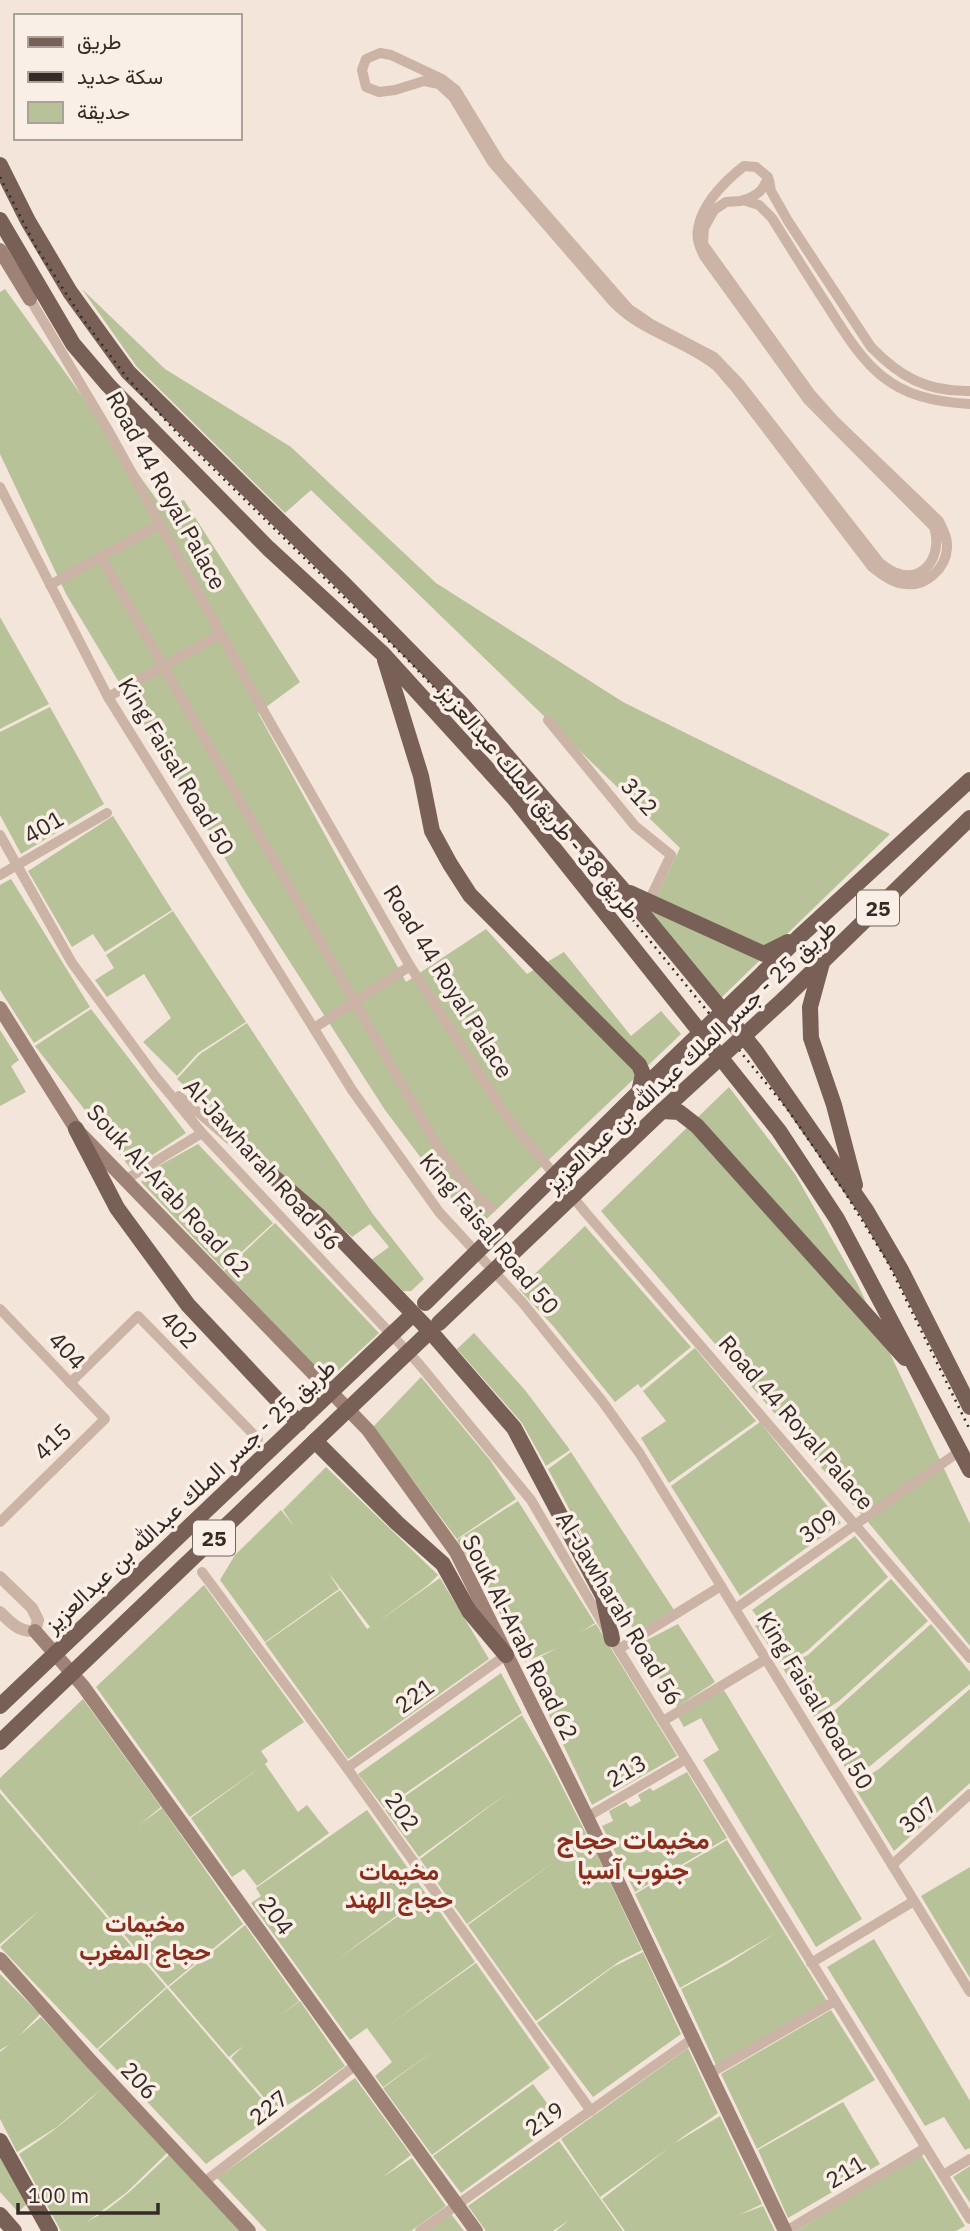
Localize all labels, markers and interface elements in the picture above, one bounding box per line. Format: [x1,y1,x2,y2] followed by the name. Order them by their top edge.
[14,14,242,140] legend
[77,27,122,55] text: طريق
[77,62,163,90] text: سكة حديد
[77,97,130,125] text: حديقة
[100,386,234,594] street label: Road 44 Royal Palace
[112,672,242,860] street label: King Faisal Road 50
[431,676,647,925] street label: طريق 38 - طريق الملك عبدالعزيز
[615,771,665,821] street label: 312
[18,803,68,849] street label: 401
[377,879,521,1083] street label: Road 44 Royal Palace
[857,890,899,926] road number: 25
[537,912,843,1200] street label: طريق 25 - جسر الملك عبدالله بن عبدالعزيز
[178,1072,348,1256] street label: Al-Jawharah Road 56
[81,1097,257,1283] street label: Souk Al-Arab Road 62
[414,1146,566,1320] street label: King Faisal Road 50
[155,1304,205,1354] street label: 402
[43,1325,93,1375] street label: 404
[713,1328,881,1516] street label: Road 44 Royal Palace
[38,1353,340,1637] street label: طريق 25 - جسر الملك عبدالله بن عبدالعزيز
[27,1416,77,1466] street label: 415
[792,1501,844,1549] street label: 309
[550,1505,690,1711] street label: Al-Jawharah Road 56
[193,1520,235,1556] road number: 25
[456,1529,586,1745] street label: Souk Al-Arab Road 62
[751,1606,881,1794] street label: King Faisal Road 50
[388,1671,440,1719] street label: 221
[601,1747,651,1793] street label: 213
[379,1785,427,1837] street label: 202
[892,1789,942,1839] street label: 307
[556,1822,710,1886] district label: مخيمات حجاج جنوب آسيا
[345,1855,453,1916] district label: مخيمات حجاج الهند
[253,1889,301,1941] street label: 204
[79,1907,211,1968] district label: مخيمات حجاج المغرب
[115,2055,165,2105] street label: 206
[242,2082,294,2132] street label: 227
[518,2094,570,2142] street label: 219
[820,2147,870,2195] street label: 211
[18,2172,158,2216] scale bar
[28,2181,89,2209] text: 100 m

